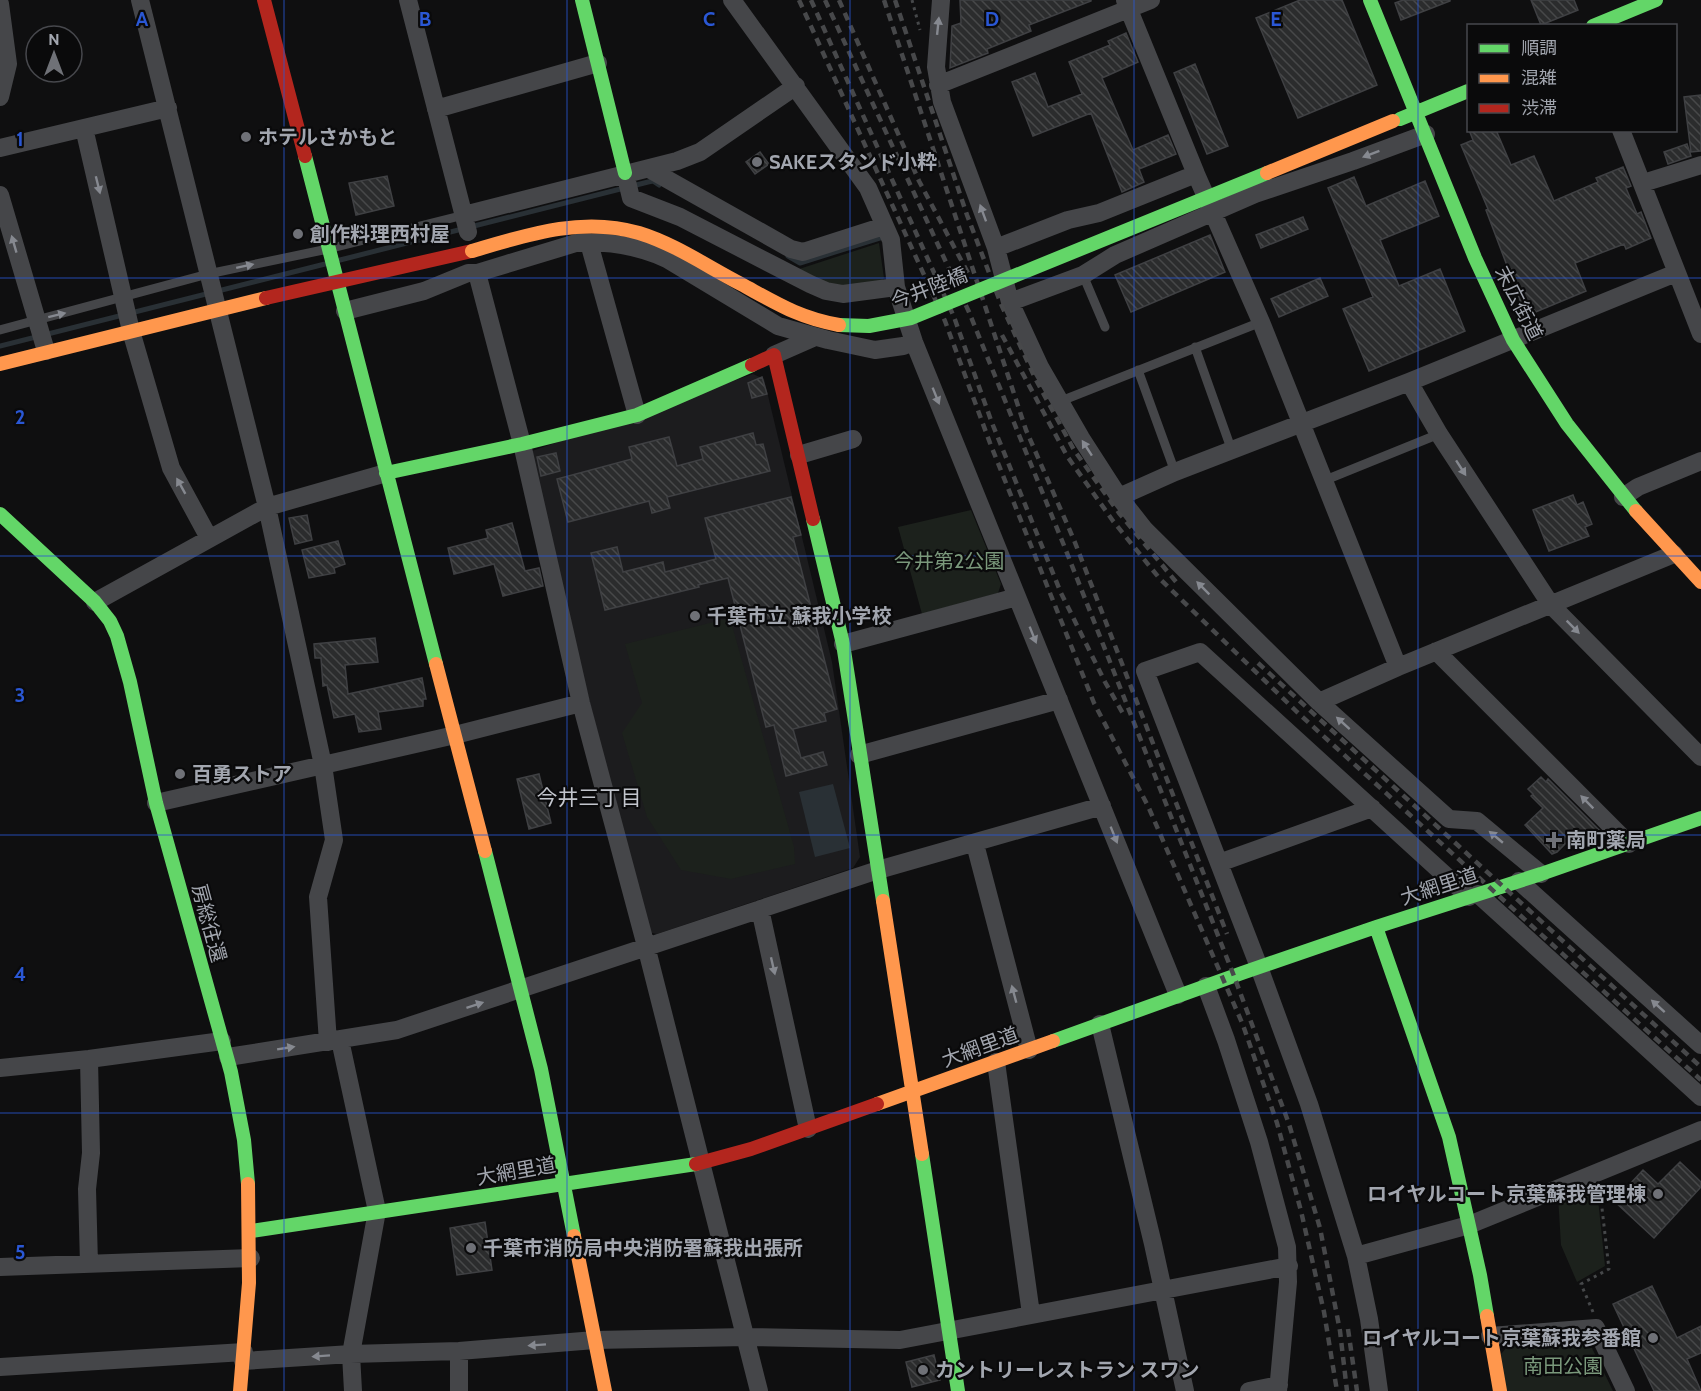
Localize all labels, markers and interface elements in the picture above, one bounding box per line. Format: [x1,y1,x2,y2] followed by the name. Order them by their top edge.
[136,7,149,31] text: A
[419,7,431,31] text: B
[703,7,715,31] text: C
[985,7,999,31] text: D
[1270,7,1282,31] text: E
[933,17,943,36] one-way arrow
[24,24,84,84] north arrow
[1467,24,1677,132] legend
[48,30,60,49] text: N
[1521,37,1557,59] text: 順調
[1521,67,1557,89] text: 混雑
[1521,97,1557,119] text: 渋滞
[258,125,398,149] place label: ホテルさかもと
[16,127,24,151] text: 1
[239,130,253,144] marker: ホテルさかもと
[769,150,937,174] place label: SAKEスタンド小粋
[1362,150,1380,160] one-way arrow
[750,155,764,169] marker: SAKEスタンド小粋
[93,176,103,195] one-way arrow
[978,204,988,222] one-way arrow
[310,222,450,246] place label: 創作料理西村屋
[291,227,305,241] marker: 創作料理西村屋
[9,235,18,253] one-way arrow
[236,261,255,270] one-way arrow
[887,262,971,314] street label: 今井陸橋
[1490,262,1548,344] street label: 末広街道
[47,310,66,320] one-way arrow
[932,387,941,405] one-way arrow
[15,405,25,429] text: 2
[1082,440,1093,456] one-way arrow
[1455,459,1467,475] one-way arrow
[176,477,186,494] one-way arrow
[894,549,1004,573] park label: 今井第2公園
[1197,581,1211,595] one-way arrow
[707,604,892,628] place label: 千葉市立 蘇我小学校
[688,609,702,623] marker: 千葉市立 蘇我小学校
[1566,619,1580,634] one-way arrow
[1029,626,1038,644] one-way arrow
[15,683,25,707] text: 3
[1336,717,1351,730] one-way arrow
[192,762,292,786] place label: 百勇ストア
[173,767,187,781] marker: 百勇ストア
[537,785,642,810] district label: 今井三丁目
[1581,796,1595,810] one-way arrow
[1109,827,1119,845] one-way arrow
[1566,828,1646,852] place label: 南町薬局
[1488,830,1504,843] one-way arrow
[1547,833,1561,847] marker: 南町薬局
[1397,862,1481,910] street label: 大網里道
[187,881,231,965] street label: 房総往還
[769,956,778,975] one-way arrow
[14,962,26,986] text: 4
[1009,984,1018,1002] one-way arrow
[466,999,484,1009] one-way arrow
[1650,999,1665,1013] one-way arrow
[938,1022,1022,1072] street label: 大網里道
[277,1044,296,1053] one-way arrow
[475,1152,557,1190] street label: 大網里道
[1367,1182,1646,1206] place label: ロイヤルコート京葉蘇我管理棟
[1651,1187,1665,1201] marker: ロイヤルコート京葉蘇我管理棟
[483,1236,803,1260] place label: 千葉市消防局中央消防署蘇我出張所
[15,1240,25,1264] text: 5
[464,1241,478,1255] marker: 千葉市消防局中央消防署蘇我出張所
[1362,1326,1641,1350] place label: ロイヤルコート京葉蘇我参番館
[1646,1331,1660,1345] marker: ロイヤルコート京葉蘇我参番館
[527,1340,546,1349] one-way arrow
[312,1352,331,1361] one-way arrow
[1523,1354,1603,1378] park label: 南田公園
[935,1358,1200,1382] place label: カントリーレストラン スワン
[916,1363,930,1377] marker: カントリーレストラン スワン

